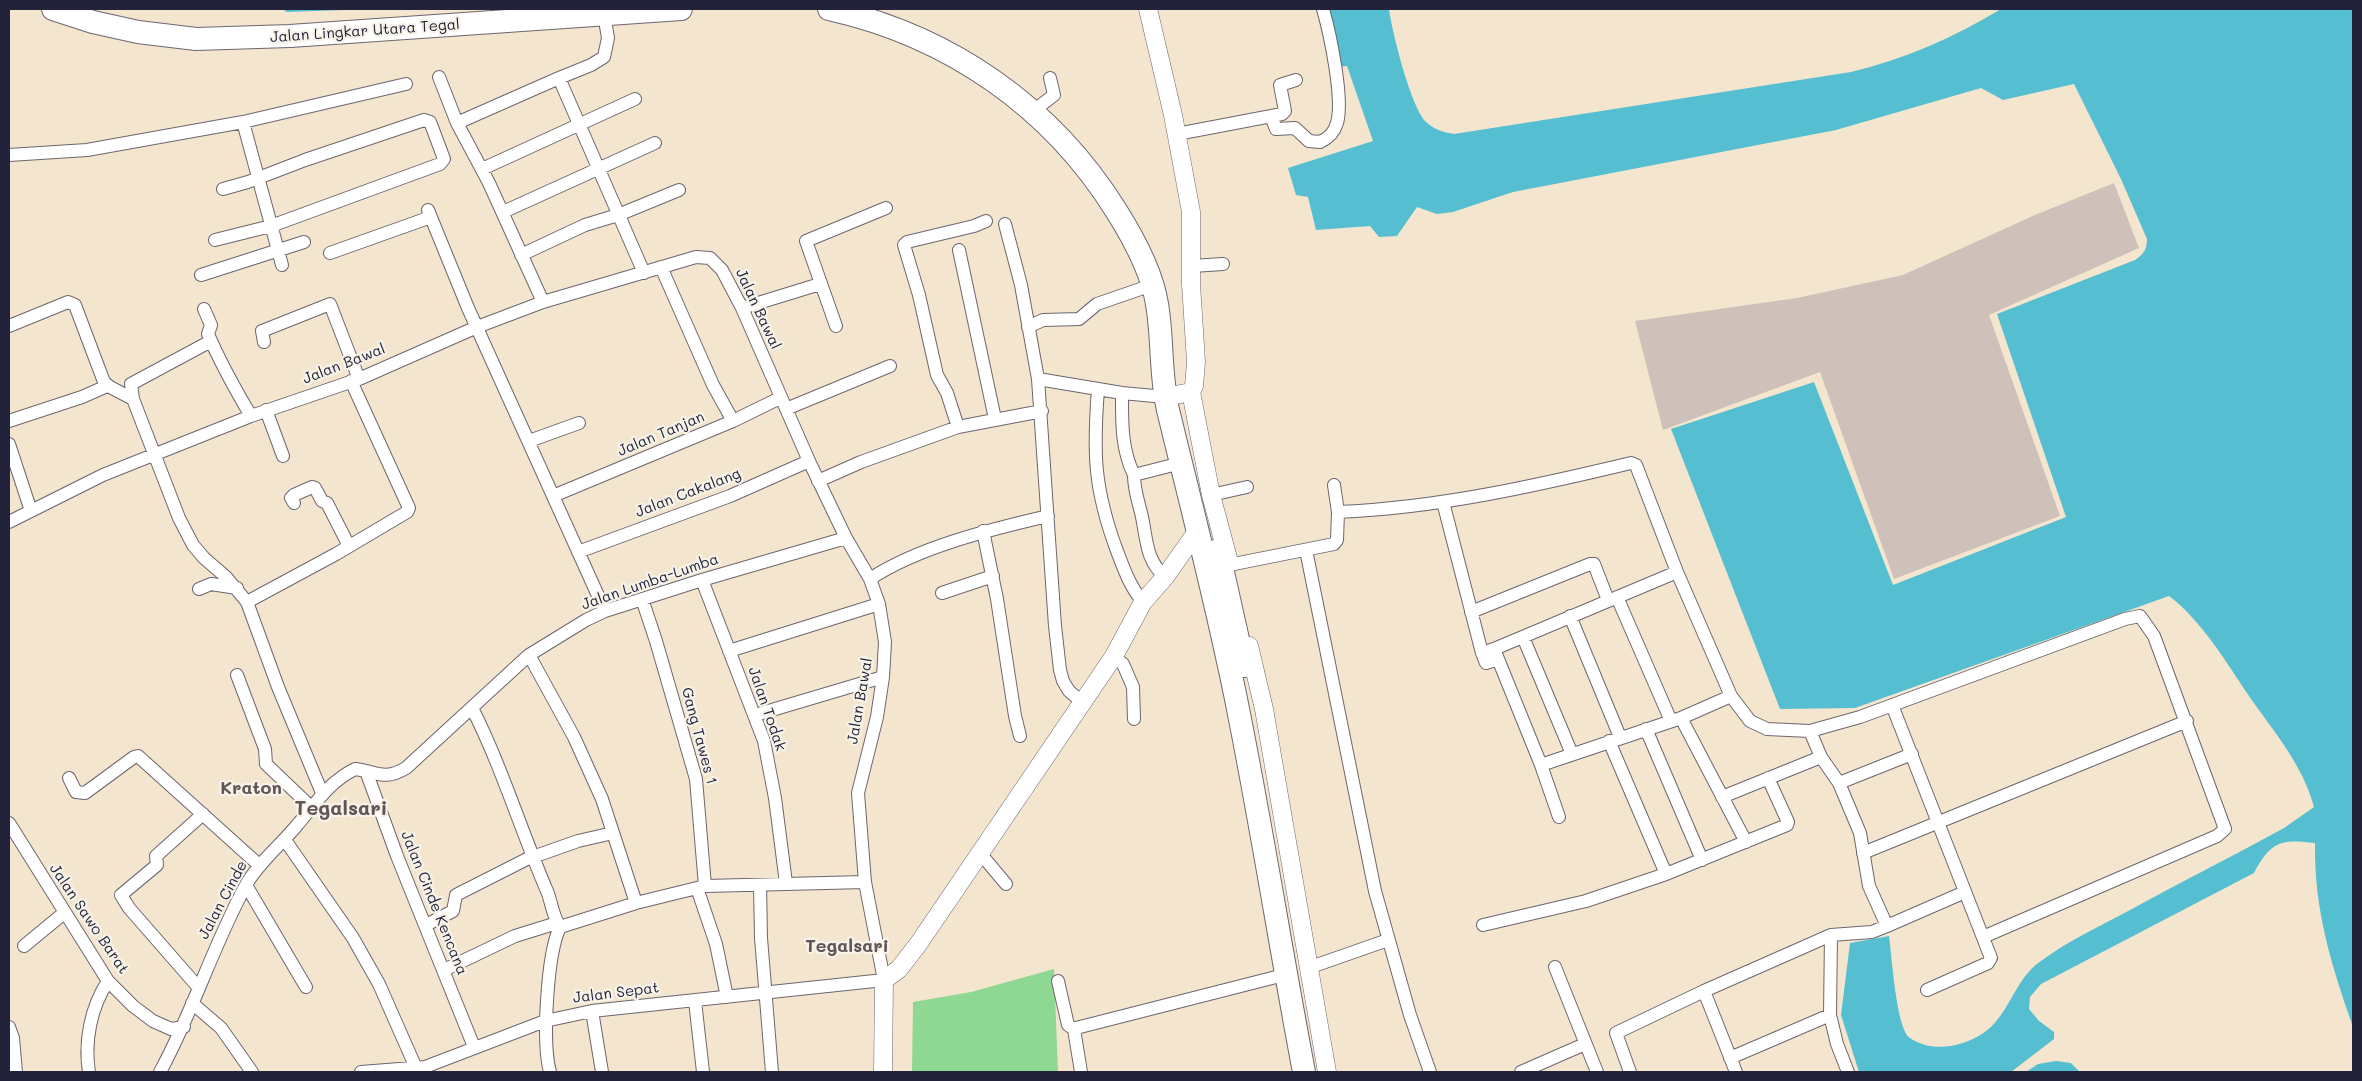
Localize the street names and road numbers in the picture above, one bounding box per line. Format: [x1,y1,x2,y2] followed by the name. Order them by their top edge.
[270,15,460,47] street label: Jalan Lingkar Utara Tegal
[731,266,785,352] street label: Jalan Bawal
[300,340,388,388] street label: Jalan Bawal
[615,408,707,460] street label: Jalan Tanjan
[633,465,743,521] street label: Jalan Cakalang
[579,550,721,614] street label: Jalan Lumba-Lumba
[844,656,876,746] street label: Jalan Bawal
[744,665,790,753] street label: Jalan Todak
[677,686,721,786] street label: Gang Tawes 1
[397,828,471,978] street label: Jalan Cinde Kencana
[195,858,251,942] street label: Jalan Cinde
[45,860,133,978] street label: Jalan Sawo Barat
[572,979,660,1007] street label: Jalan Sepat

